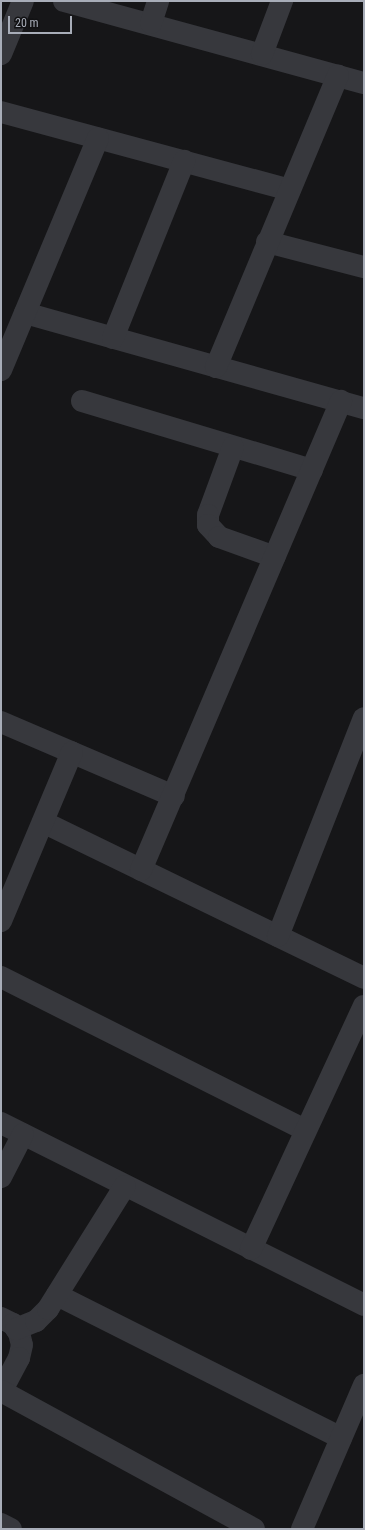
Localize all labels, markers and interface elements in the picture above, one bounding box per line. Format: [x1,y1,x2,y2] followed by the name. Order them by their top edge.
[10,8,74,34] scale bar
[15,16,39,30] text: 20 m

